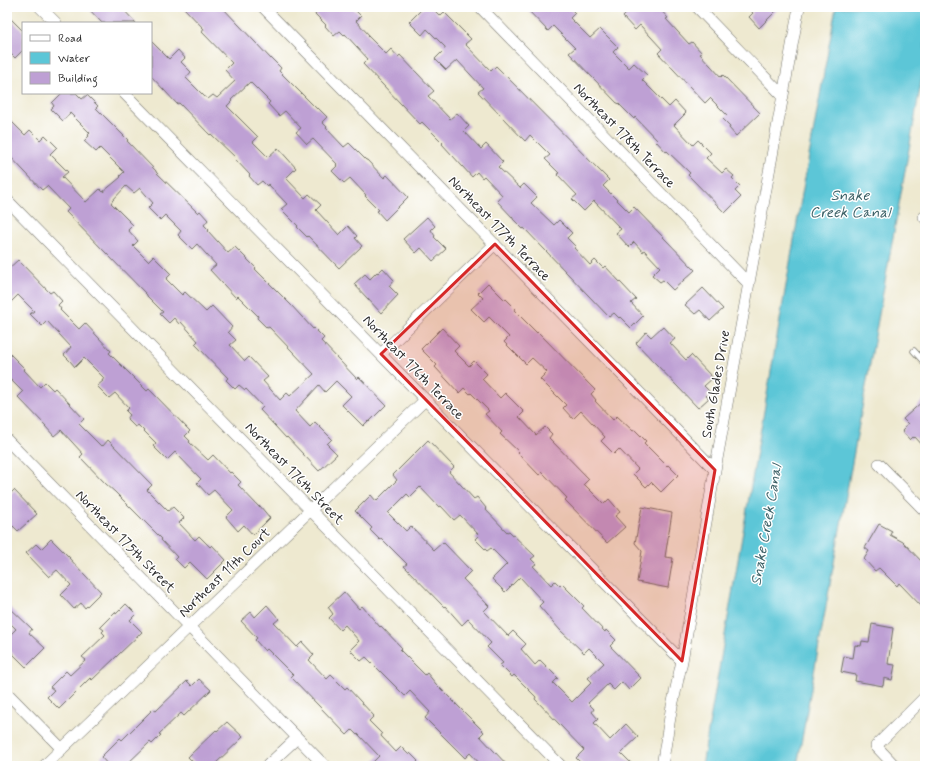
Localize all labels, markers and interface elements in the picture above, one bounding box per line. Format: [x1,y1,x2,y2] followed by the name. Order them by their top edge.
[22,22,152,94] legend
[58,31,82,47] text: Road
[58,51,90,67] text: Water
[58,71,98,88] text: Building
[569,79,680,192] street label: Northeast 178th Terrace
[444,172,555,286] street label: Northeast 177th Terrace
[810,186,892,223] water label: Snake Creek Canal
[359,312,468,424] street label: Northeast 176th Terrace
[698,329,734,440] street label: South Glades Drive
[241,419,348,529] street label: Northeast 176th Street
[747,461,788,587] water label: Snake Creek Canal
[71,486,180,598] street label: Northeast 175th Street
[175,524,275,621] street label: Northeast 11th Court

